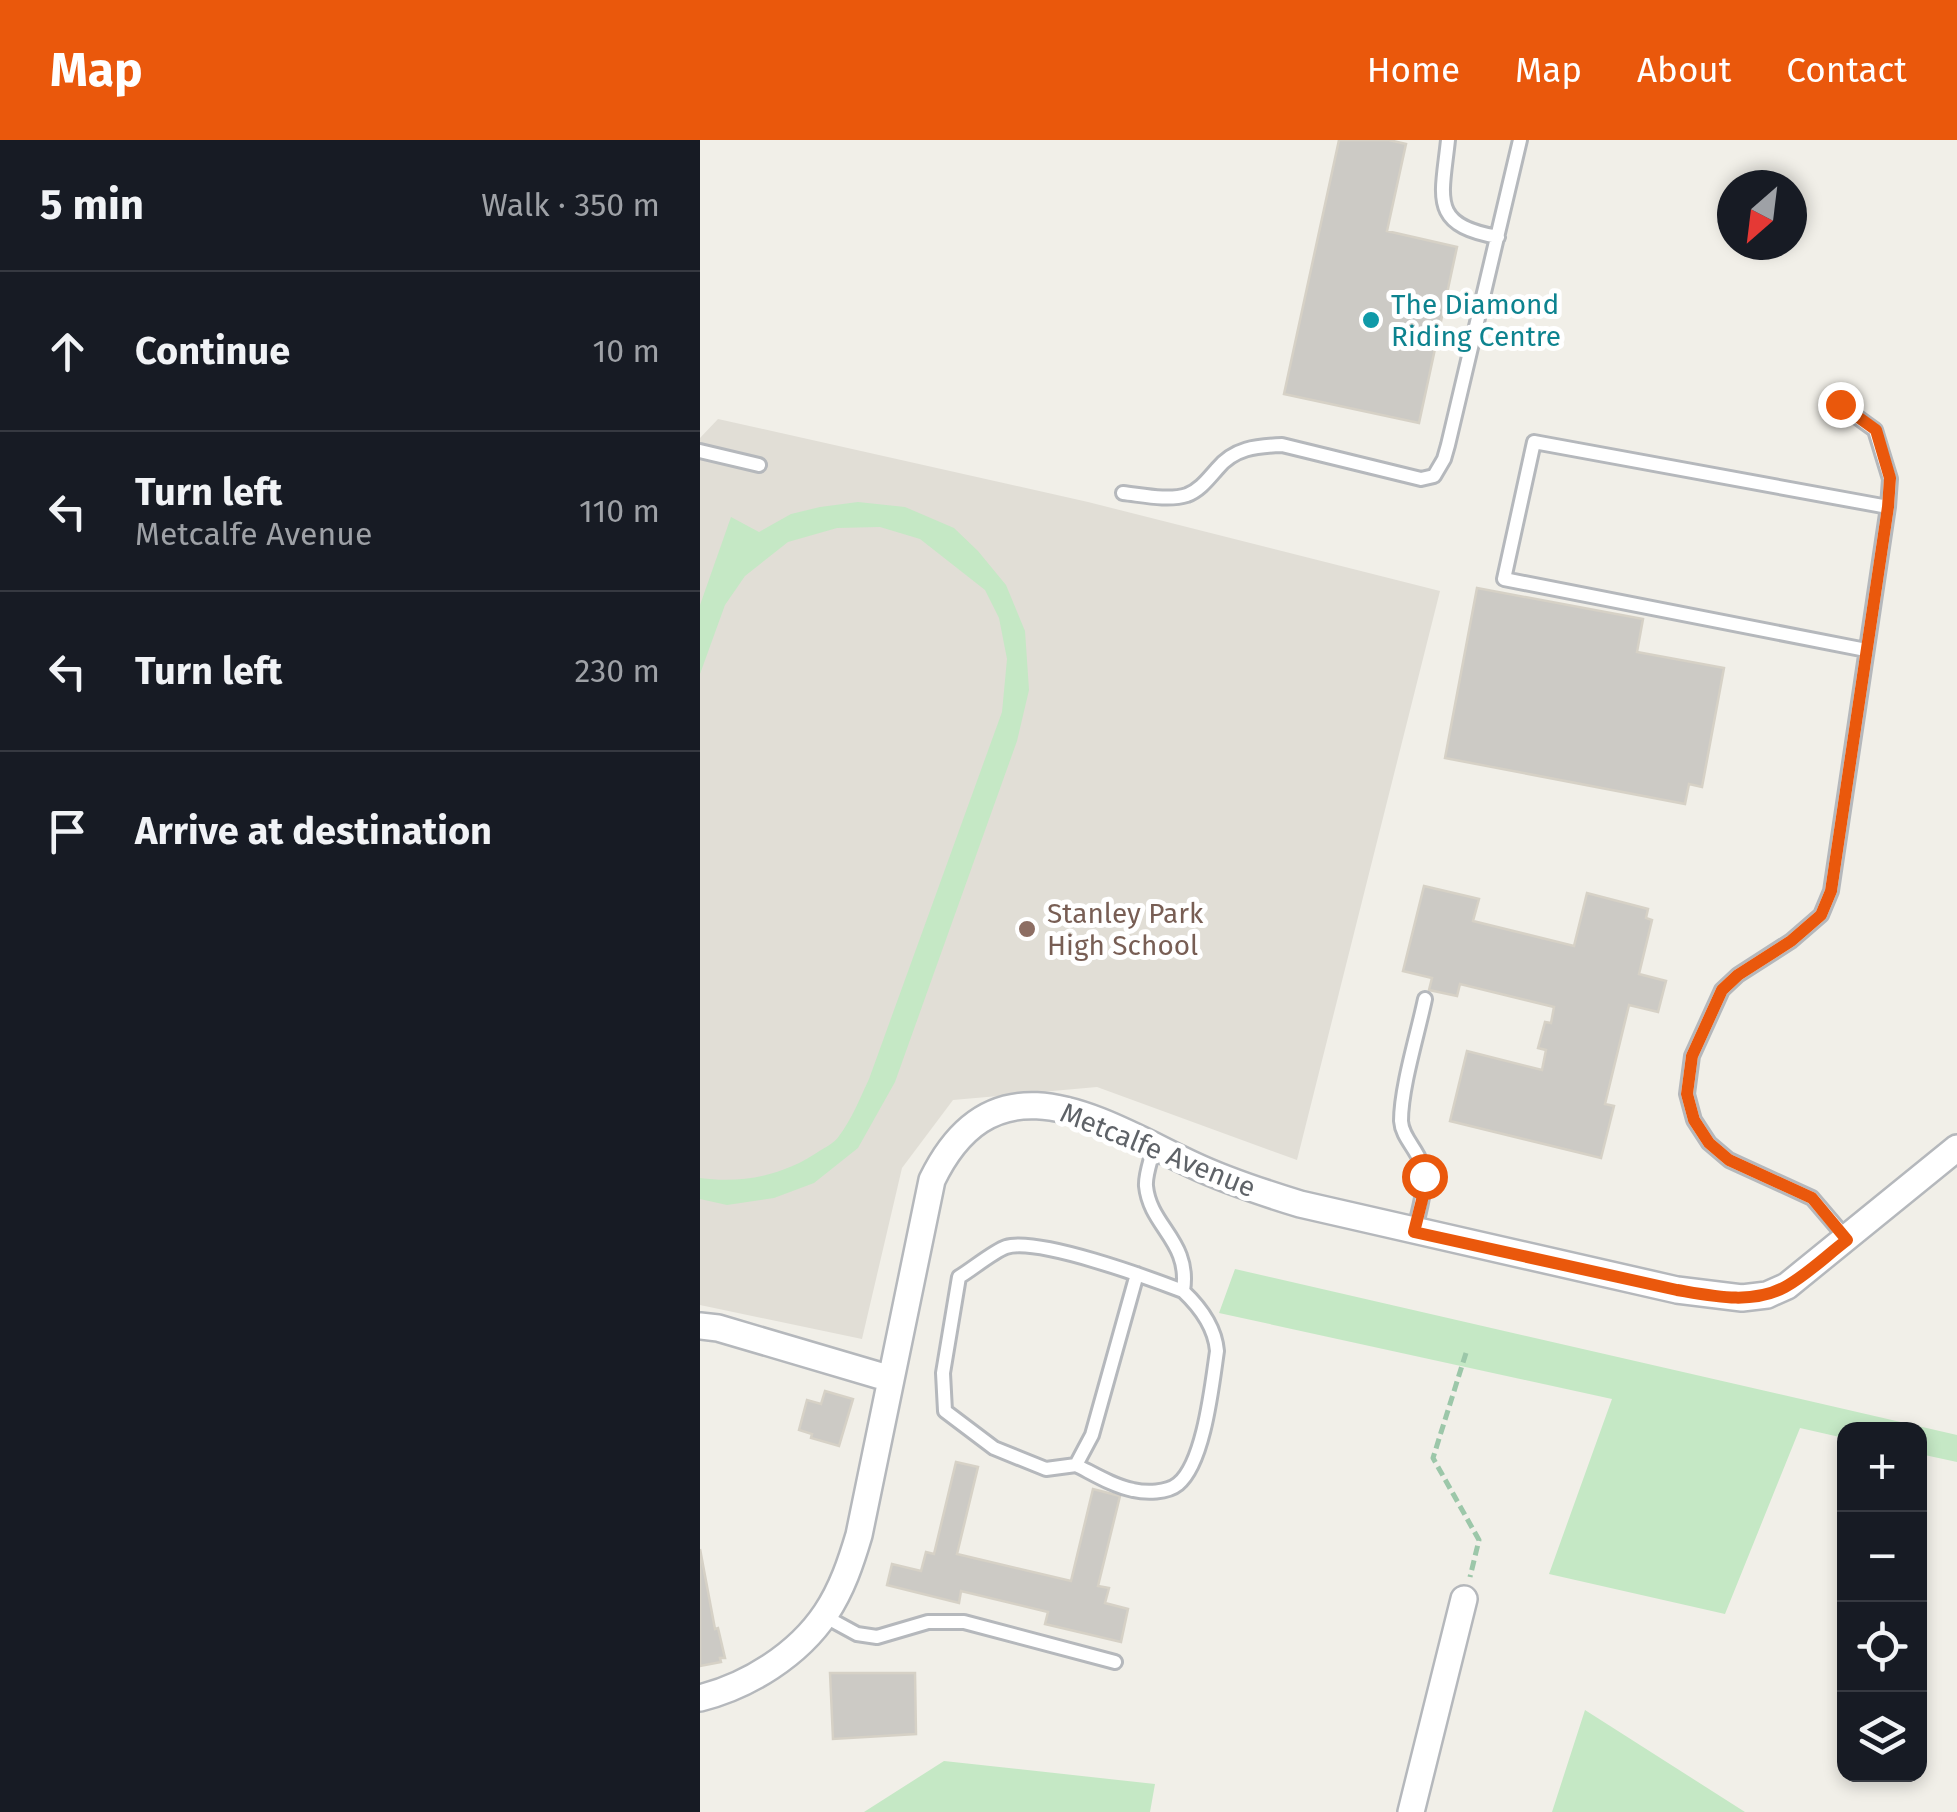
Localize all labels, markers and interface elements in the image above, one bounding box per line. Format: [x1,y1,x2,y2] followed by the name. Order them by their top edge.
[50,41,143,99] text: Map
[1367,49,1460,91] text: Home
[1515,49,1582,91] text: Map
[1637,49,1731,91] text: About
[1786,49,1907,91] text: Contact
[1717,170,1807,260] north arrow
[40,180,144,230] text: 5 min
[481,186,660,224] text: Walk · 350 m
[1391,288,1561,353] place label: The Diamond Riding Centre
[1360,309,1382,331] marker: The Diamond Riding Centre
[40,324,95,379] icon: ahead
[135,328,290,374] text: Continue
[592,332,660,370] text: 10 m
[1818,382,1864,428] route end
[135,469,282,515] text: Turn left
[40,484,95,539] icon: left
[579,492,660,530] text: 110 m
[135,515,372,553] text: Metcalfe Avenue
[40,644,95,699] icon: left
[135,648,282,694] text: Turn left
[575,652,660,690] text: 230 m
[40,804,95,859] icon: arrive
[135,808,492,854] text: Arrive at destination
[1047,897,1204,962] place label: Stanley Park High School
[1016,918,1038,940] marker: Stanley Park High School
[1056,1096,1260,1204] street label: Metcalfe Avenue
[1402,1154,1448,1200] route start
[1837,1422,1927,1782] map controls
[1837,1422,1927,1512] button: +
[1837,1512,1927,1602] button: −
[1837,1602,1927,1692] button: locate
[1837,1692,1927,1782] button: layers

